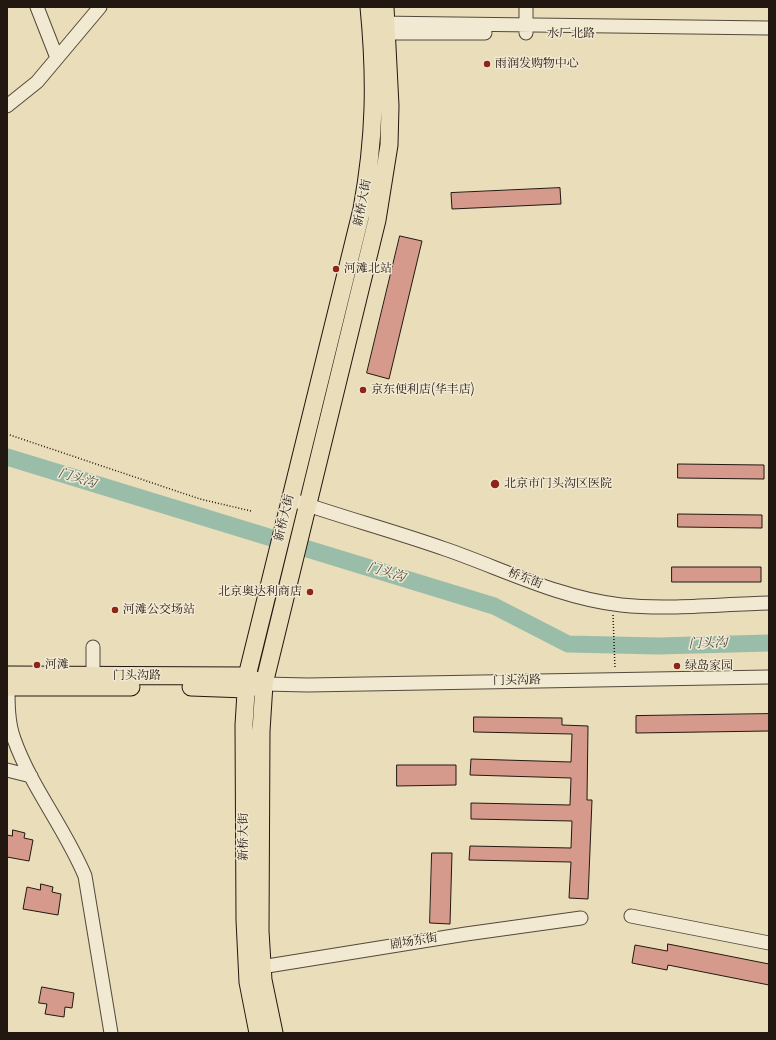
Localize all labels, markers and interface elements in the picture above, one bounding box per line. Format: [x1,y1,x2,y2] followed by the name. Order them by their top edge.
[547,27,595,41] street label: 水厂北路
[495,57,579,71] place label: 雨润发购物中心
[482,59,492,69] marker: 雨润发购物中心
[351,178,375,228] street label: 新桥大街
[344,262,392,276] place label: 河滩北站
[331,264,341,274] marker: 河滩北站
[371,383,475,397] place label: 京东便利店(华丰店)
[358,385,368,395] marker: 京东便利店(华丰店)
[56,466,98,492] water label: 门头沟
[504,477,612,491] place label: 北京市门头沟区医院
[489,478,501,490] marker: 北京市门头沟区医院
[272,493,298,543] street label: 新桥大街
[365,560,407,586] water label: 门头沟
[506,566,544,592] street label: 桥东街
[218,585,302,599] place label: 北京奥达利商店
[305,587,315,597] marker: 北京奥达利商店
[123,603,195,617] place label: 河滩公交场站
[110,605,120,615] marker: 河滩公交场站
[688,636,728,652] water label: 门头沟
[45,658,69,672] place label: 河滩
[685,659,733,673] place label: 绿岛家园
[32,660,42,670] marker: 河滩
[672,661,682,671] marker: 绿岛家园
[113,669,161,683] street label: 门头沟路
[493,673,541,689] street label: 门头沟路
[237,813,251,861] street label: 新桥大街
[389,931,439,953] street label: 剧场东街

